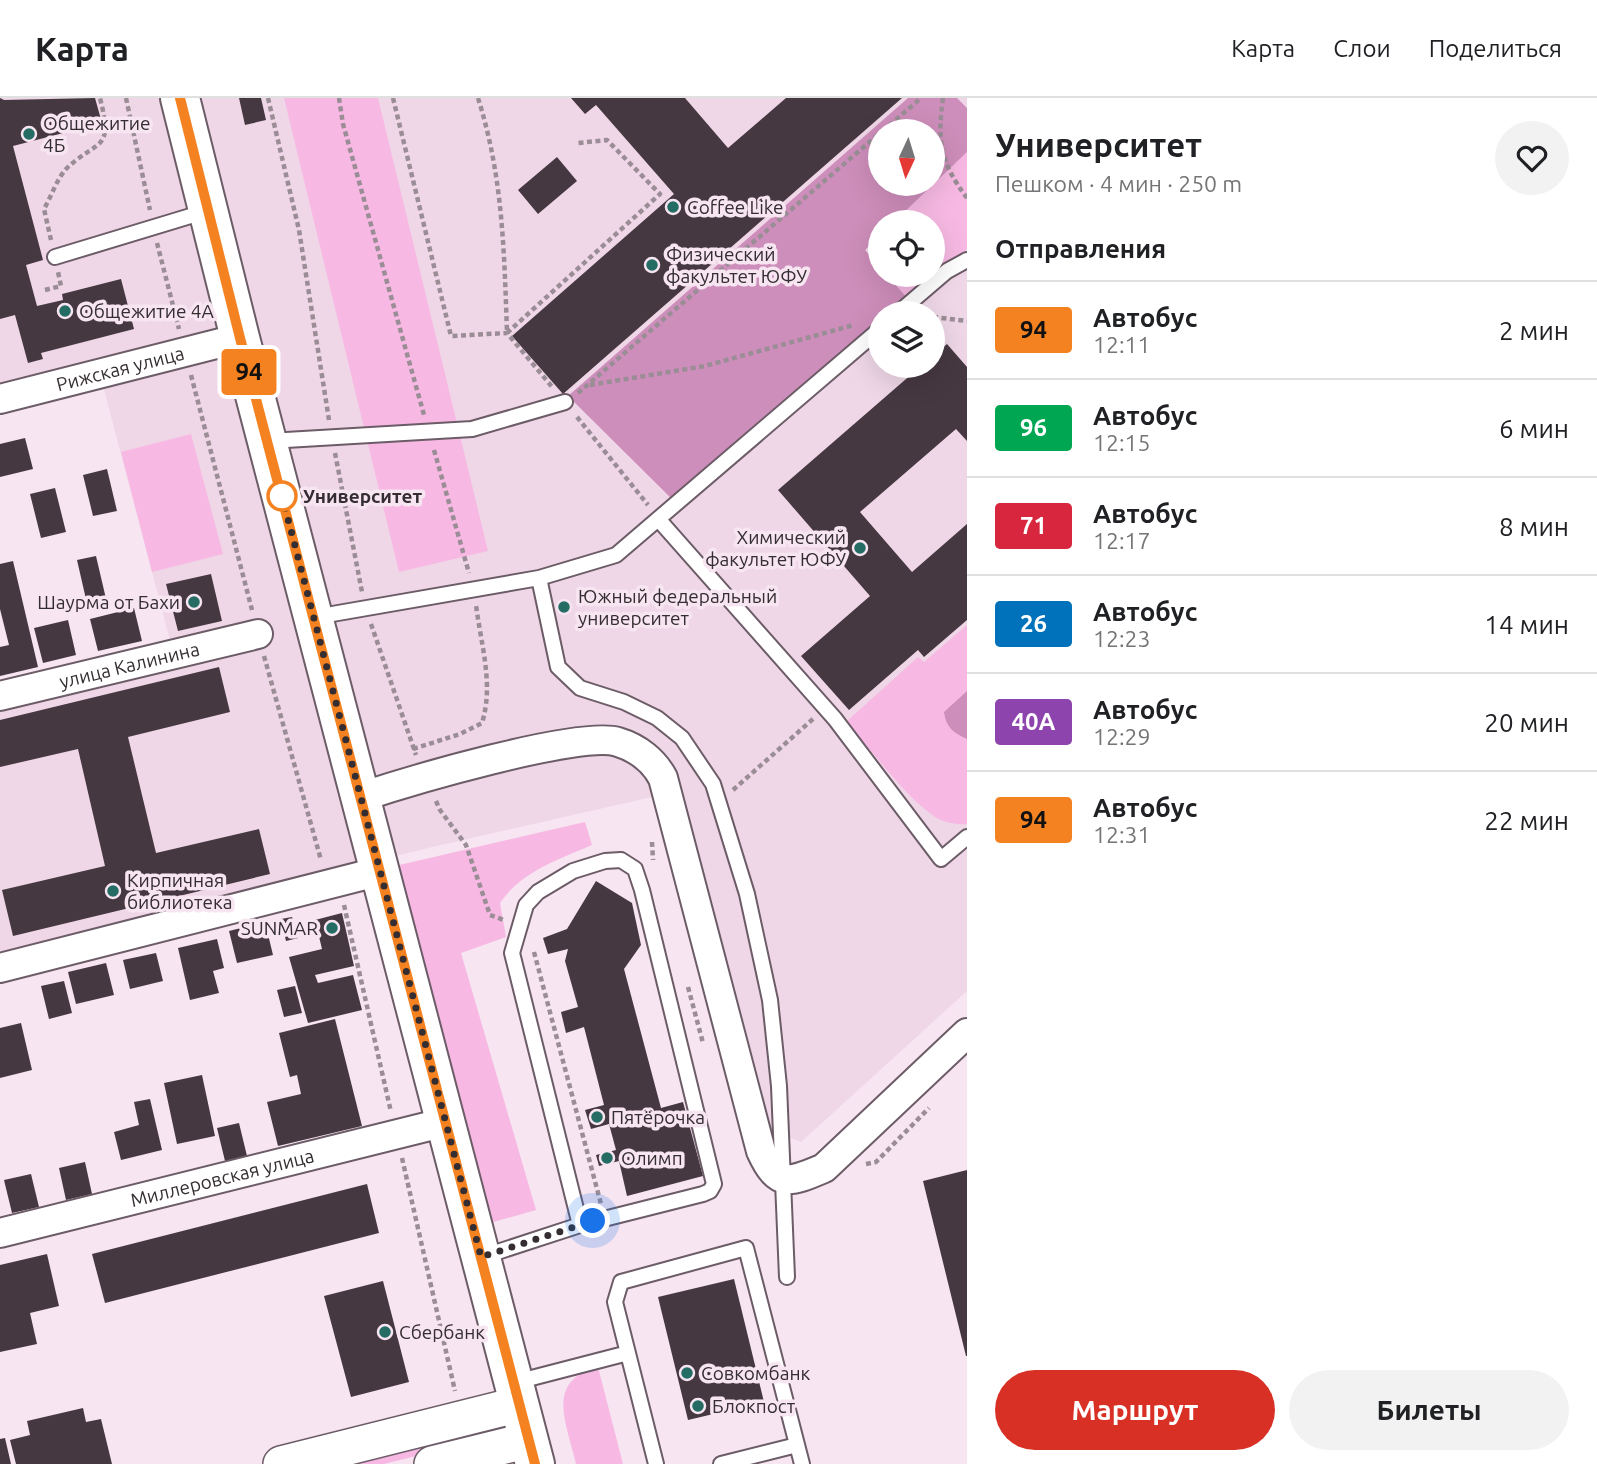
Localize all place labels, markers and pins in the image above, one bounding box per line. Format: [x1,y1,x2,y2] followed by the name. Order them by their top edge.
[43,112,150,156] place label: Общежитие 4Б
[21,126,37,142] marker: Общежитие 4Б
[687,196,784,218] place label: Coffee Like
[665,199,681,215] marker: Coffee Like
[666,243,807,287] place label: Физический факультет ЮФУ
[644,257,660,273] marker: Физический факультет ЮФУ
[79,300,214,322] place label: Общежитие 4А
[57,303,73,319] marker: Общежитие 4А
[267,481,297,511] marker: Университет
[303,485,423,507] place label: Университет
[705,526,846,570] place label: Химический факультет ЮФУ
[852,540,868,556] marker: Химический факультет ЮФУ
[578,585,777,629] place label: Южный федеральный университет
[37,591,180,613] place label: Шаурма от Бахи
[186,594,202,610] marker: Шаурма от Бахи
[556,599,572,615] marker: Южный федеральный университет
[127,869,232,913] place label: Кирпичная библиотека
[105,883,121,899] marker: Кирпичная библиотека
[241,917,318,939] place label: SUNMAR
[324,920,340,936] marker: SUNMAR
[611,1106,705,1128] place label: Пятёрочка
[589,1109,605,1125] marker: Пятёрочка
[621,1147,683,1169] place label: Олимп
[599,1150,615,1166] marker: Олимп
[399,1321,485,1343] place label: Сбербанк
[377,1324,393,1340] marker: Сбербанк
[701,1362,811,1384] place label: Совкомбанк
[679,1365,695,1381] marker: Совкомбанк
[712,1395,796,1417] place label: Блокпост
[690,1398,706,1414] marker: Блокпост

